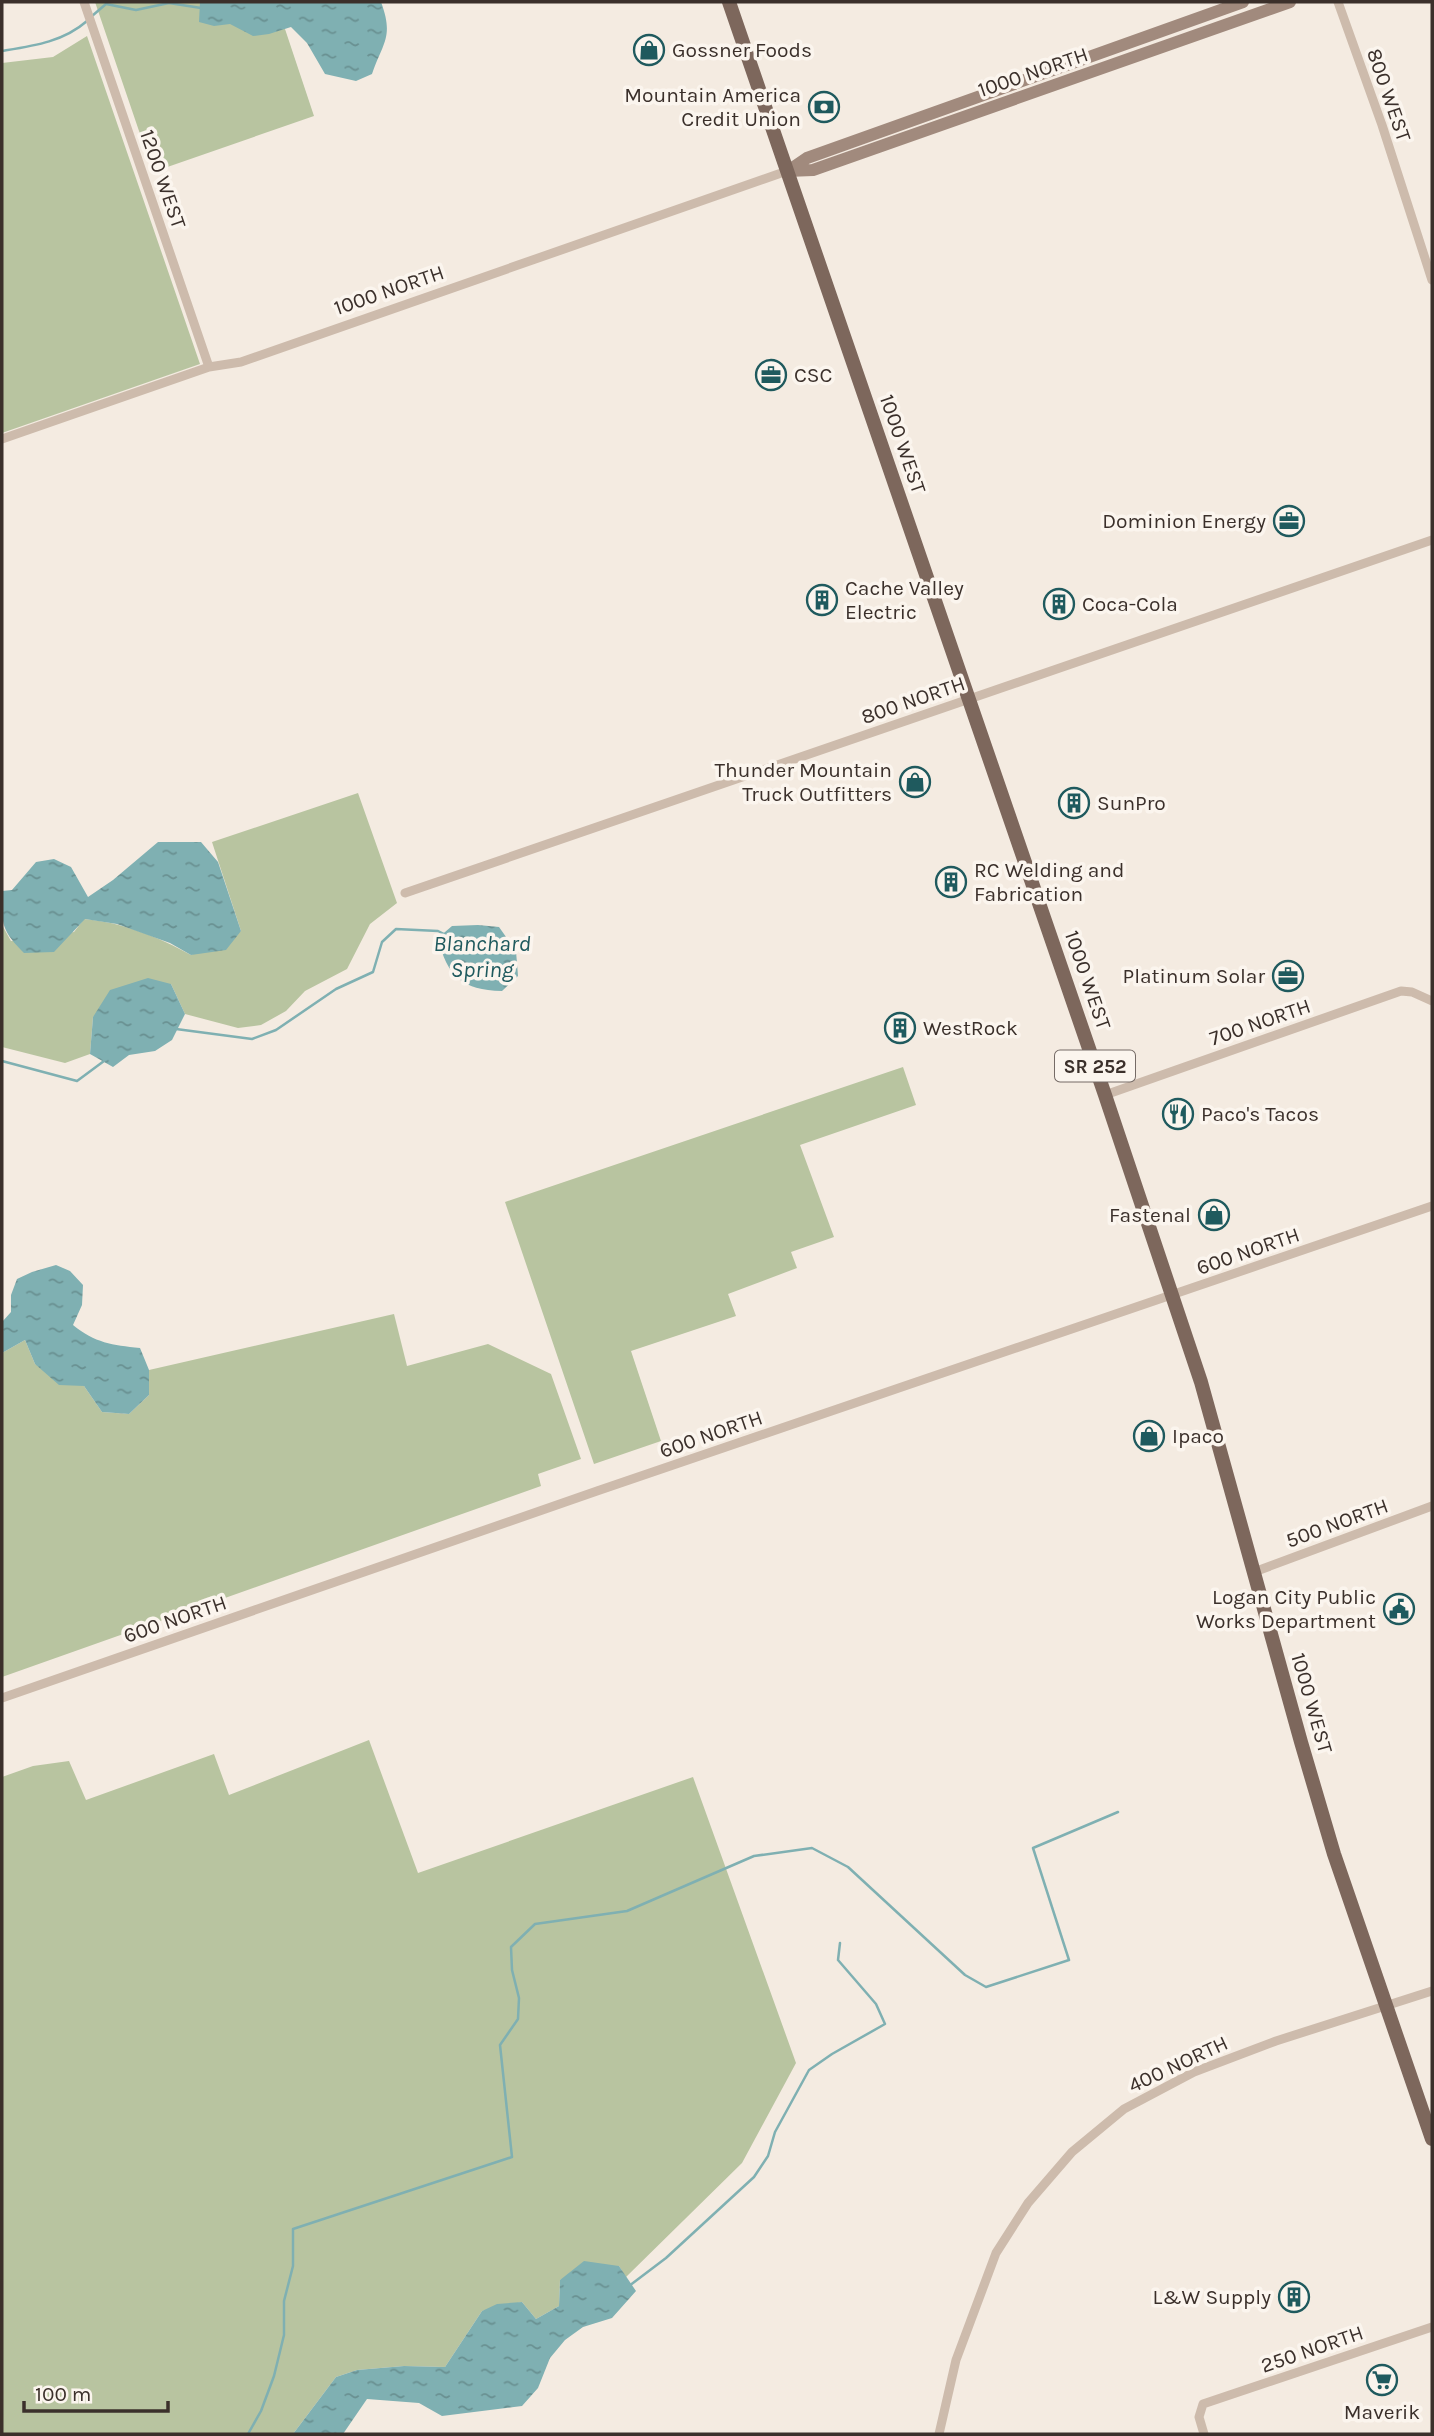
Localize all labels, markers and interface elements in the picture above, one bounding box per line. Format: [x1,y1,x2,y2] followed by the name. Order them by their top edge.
[632,33,666,67] shop icon: Gossner Foods
[672,38,812,62] place label: Gossner Foods
[975,42,1091,102] street label: 1000 NORTH
[1362,45,1416,145] street label: 800 WEST
[624,83,801,131] place label: Mountain America Credit Union
[807,90,841,124] bank icon: Mountain America Credit Union
[135,126,191,232] street label: 1200 WEST
[331,260,447,320] street label: 1000 NORTH
[754,358,788,392] office icon: CSC
[794,363,832,387] place label: CSC
[875,391,931,497] street label: 1000 WEST
[1272,504,1306,538] office icon: Dominion Energy
[1102,509,1266,533] place label: Dominion Energy
[845,576,964,624] place label: Cache Valley Electric
[805,583,839,617] building icon: Cache Valley Electric
[1042,587,1076,621] building icon: Coca-Cola
[1082,592,1178,616] place label: Coca-Cola
[858,671,968,729] street label: 800 NORTH
[715,758,892,806] place label: Thunder Mountain Truck Outfitters
[898,765,932,799] shop icon: Thunder Mountain Truck Outfitters
[1057,786,1091,820] building icon: SunPro
[1097,791,1166,815] place label: SunPro
[974,858,1124,906] place label: RC Welding and Fabrication
[934,865,968,899] building icon: RC Welding and Fabrication
[1060,927,1116,1033] street label: 1000 WEST
[433,930,531,983] water label: Blanchard Spring
[1271,959,1305,993] office icon: Platinum Solar
[1123,964,1265,988] place label: Platinum Solar
[1206,994,1314,1050] street label: 700 NORTH
[883,1011,917,1045] building icon: WestRock
[923,1016,1018,1040] place label: WestRock
[1055,1050,1135,1082] road number: SR 252
[1161,1097,1195,1131] restaurant icon: Paco's Tacos
[1201,1102,1319,1126] place label: Paco's Tacos
[1197,1198,1231,1232] shop icon: Fastenal
[1109,1203,1191,1227] place label: Fastenal
[1193,1222,1303,1280] street label: 600 NORTH
[656,1405,766,1463] street label: 600 NORTH
[1132,1419,1166,1453] shop icon: Ipaco
[1172,1424,1224,1448] place label: Ipaco
[1283,1493,1391,1553] street label: 500 NORTH
[1196,1585,1376,1633] place label: Logan City Public Works Department
[120,1590,230,1648] street label: 600 NORTH
[1382,1592,1416,1626] public building icon: Logan City Public Works Department
[1286,1650,1338,1756] street label: 1000 WEST
[1124,2031,1232,2097] street label: 400 NORTH
[1277,2280,1311,2314] building icon: L&W Supply
[1153,2285,1271,2309] place label: L&W Supply
[1258,2320,1366,2378] street label: 250 NORTH
[1365,2363,1399,2397] supermarket icon: Maverik
[24,2370,168,2414] scale bar
[35,2382,92,2406] text: 100 m
[1344,2400,1420,2424] place label: Maverik

